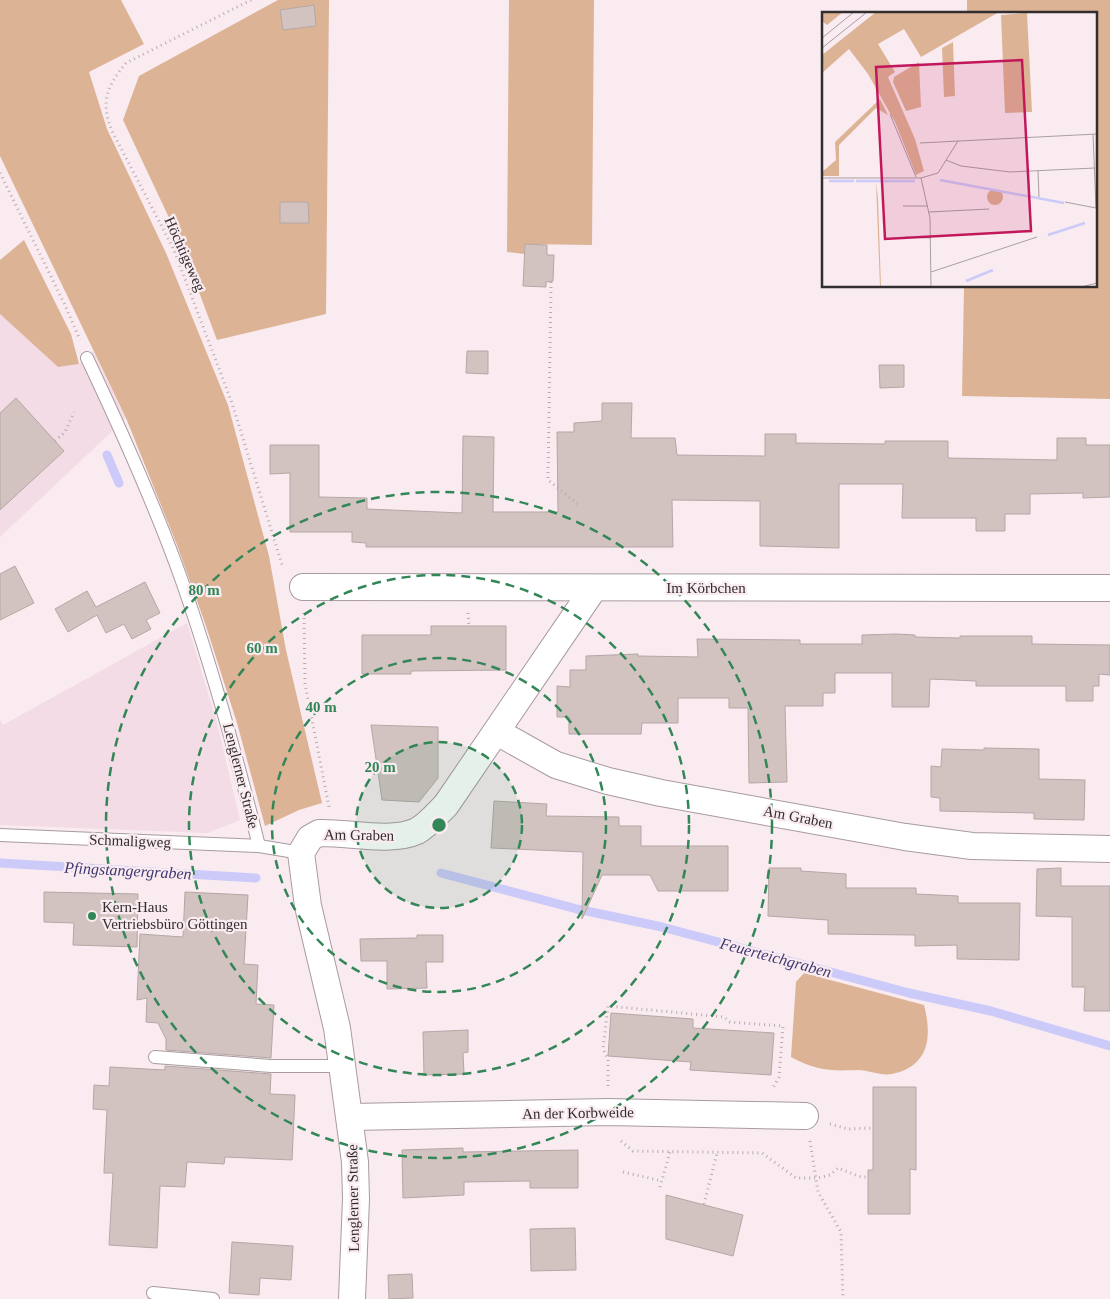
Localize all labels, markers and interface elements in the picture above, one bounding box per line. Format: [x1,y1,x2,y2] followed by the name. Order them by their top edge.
[822,12,1098,288] inset map
[161,214,209,294] street label: Höchtigeweg
[666,580,746,596] street label: Im Körbchen
[188,582,220,598] text: 80 m
[246,640,278,656] text: 60 m
[305,699,337,715] text: 40 m
[220,722,262,831] street label: Lenglerner Straße
[364,759,396,775] text: 20 m
[762,802,835,832] street label: Am Graben
[430,816,448,834] centre of rings
[324,826,395,844] street label: Am Graben
[89,832,172,850] street label: Schmaligweg
[63,859,192,883] water label: Pfingstangergraben
[102,899,248,932] place label: Kern-Haus Vertriebsbüro Göttingen
[86,910,98,922] marker: Kern-Haus Vertriebsbüro Göttingen
[717,934,833,981] water label: Feuerteichgraben
[522,1104,634,1122] street label: An der Korbweide
[344,1144,362,1252] street label: Lenglerner Straße

